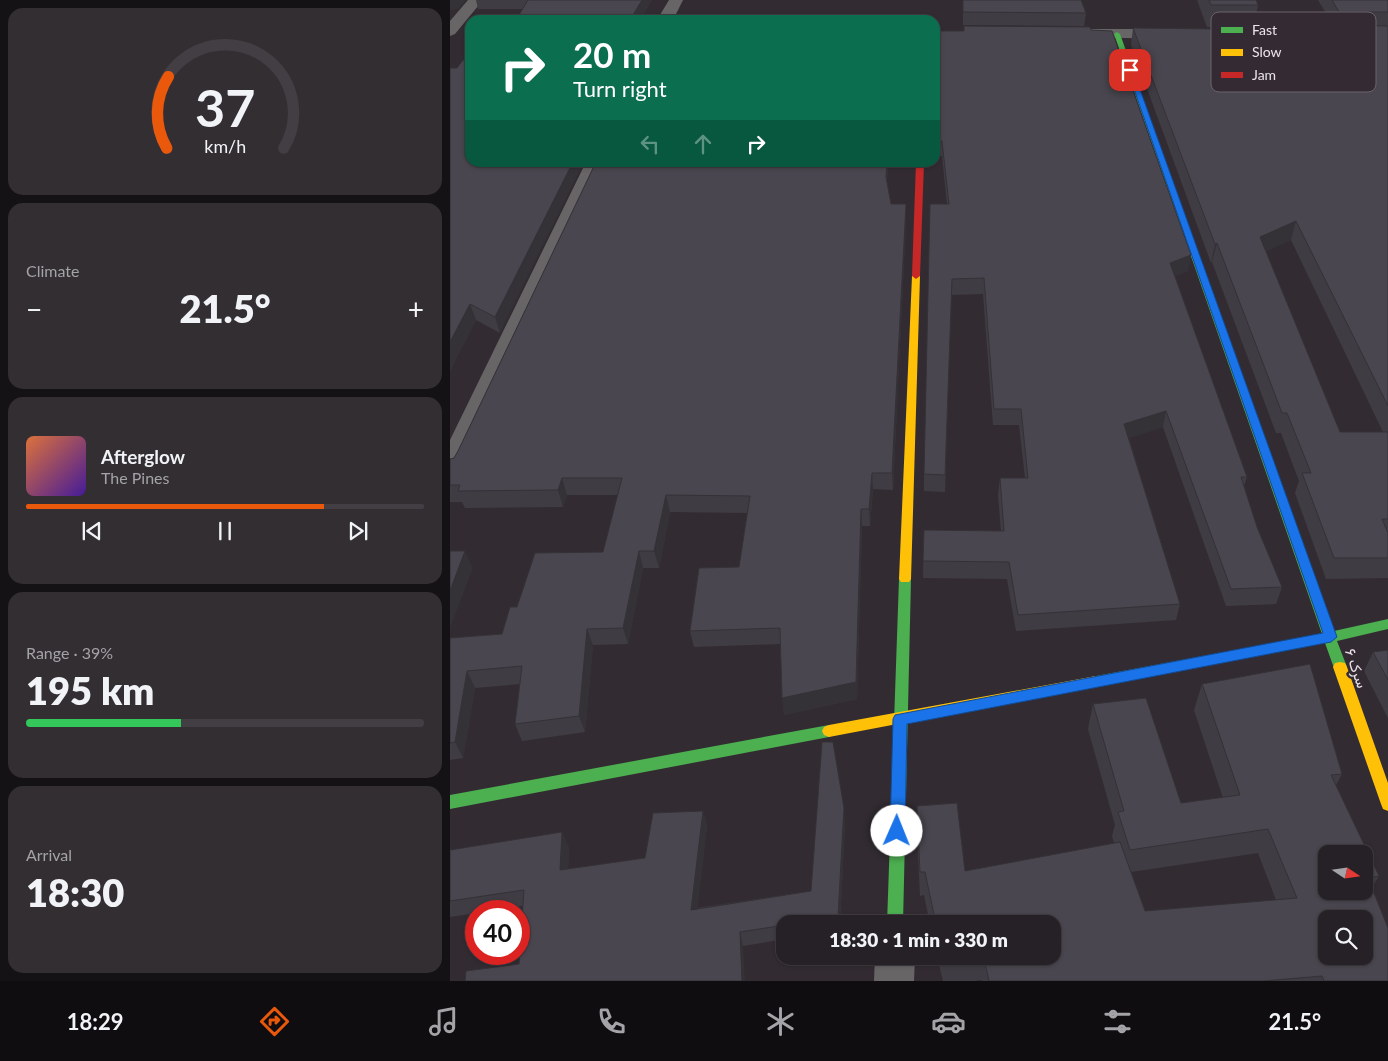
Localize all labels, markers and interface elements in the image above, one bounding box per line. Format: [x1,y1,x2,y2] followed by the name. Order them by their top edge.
[1211,12,1376,92] legend
[1252,21,1277,38] text: Fast
[573,33,651,75] text: 20 m
[490,35,555,100] icon: right
[1252,43,1282,60] text: Slow
[1109,49,1151,91] pin
[1116,56,1144,84] icon: arrive
[1252,66,1276,83] text: Jam
[573,75,667,102] text: Turn right
[195,76,255,138] text: 37
[636,130,664,158] icon: left
[689,130,717,158] icon: ahead
[742,130,770,158] icon: right
[204,135,246,157] text: km/h
[26,261,79,280] text: Climate
[179,285,271,331] text: 21.5°
[26,292,42,326] text: −
[408,292,424,326] text: +
[101,445,185,468] text: Afterglow
[101,468,170,487] text: The Pines
[78,517,106,545] icon: previous
[211,517,239,545] icon: pause
[344,517,372,545] icon: next
[26,643,113,662] text: Range · 39%
[1341,646,1372,691] street label: سرک ۶
[26,667,154,713] text: 195 km
[870,804,922,856] position arrow
[26,845,72,864] text: Arrival
[1318,845,1372,900] north arrow
[1318,845,1373,965] map controls
[26,869,124,915] text: 18:30
[465,900,530,965] speed limit sign: 40
[1318,910,1373,965] button: search
[829,928,1008,951] text: 18:30 · 1 min · 330 m
[257,1004,292,1039] icon: directions
[426,1004,461,1039] icon: music
[594,1004,629,1039] icon: phone
[763,1004,798,1039] icon: climate
[931,1004,966,1039] icon: car
[1100,1004,1135,1039] icon: filters
[67,1008,124,1035] text: 18:29
[1269,1008,1321,1035] text: 21.5°

